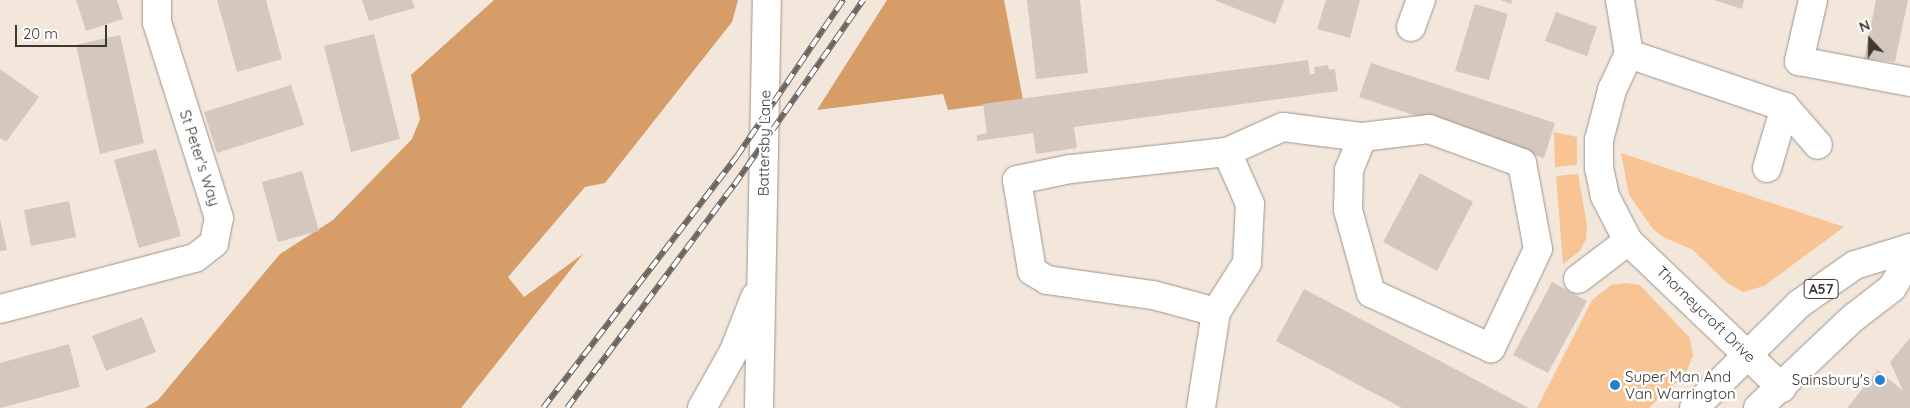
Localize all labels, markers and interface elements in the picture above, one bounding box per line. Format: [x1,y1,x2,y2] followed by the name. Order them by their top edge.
[18,15,110,47] scale bar
[1845,15,1895,65] north arrow
[1857,16,1873,36] text: N
[23,24,58,43] text: 20 m
[754,90,774,196] street label: Battersby Lane
[176,108,224,208] street label: St Peter's Way
[1653,262,1759,366] street label: Thorneycroft Drive
[1804,278,1838,300] road number: A57
[1625,367,1736,402] place label: Super Man And Van Warrington
[1792,371,1870,389] place label: Sainsbury's
[1874,374,1886,386] marker: Sainsbury's
[1609,379,1621,391] marker: Super Man And Van Warrington

